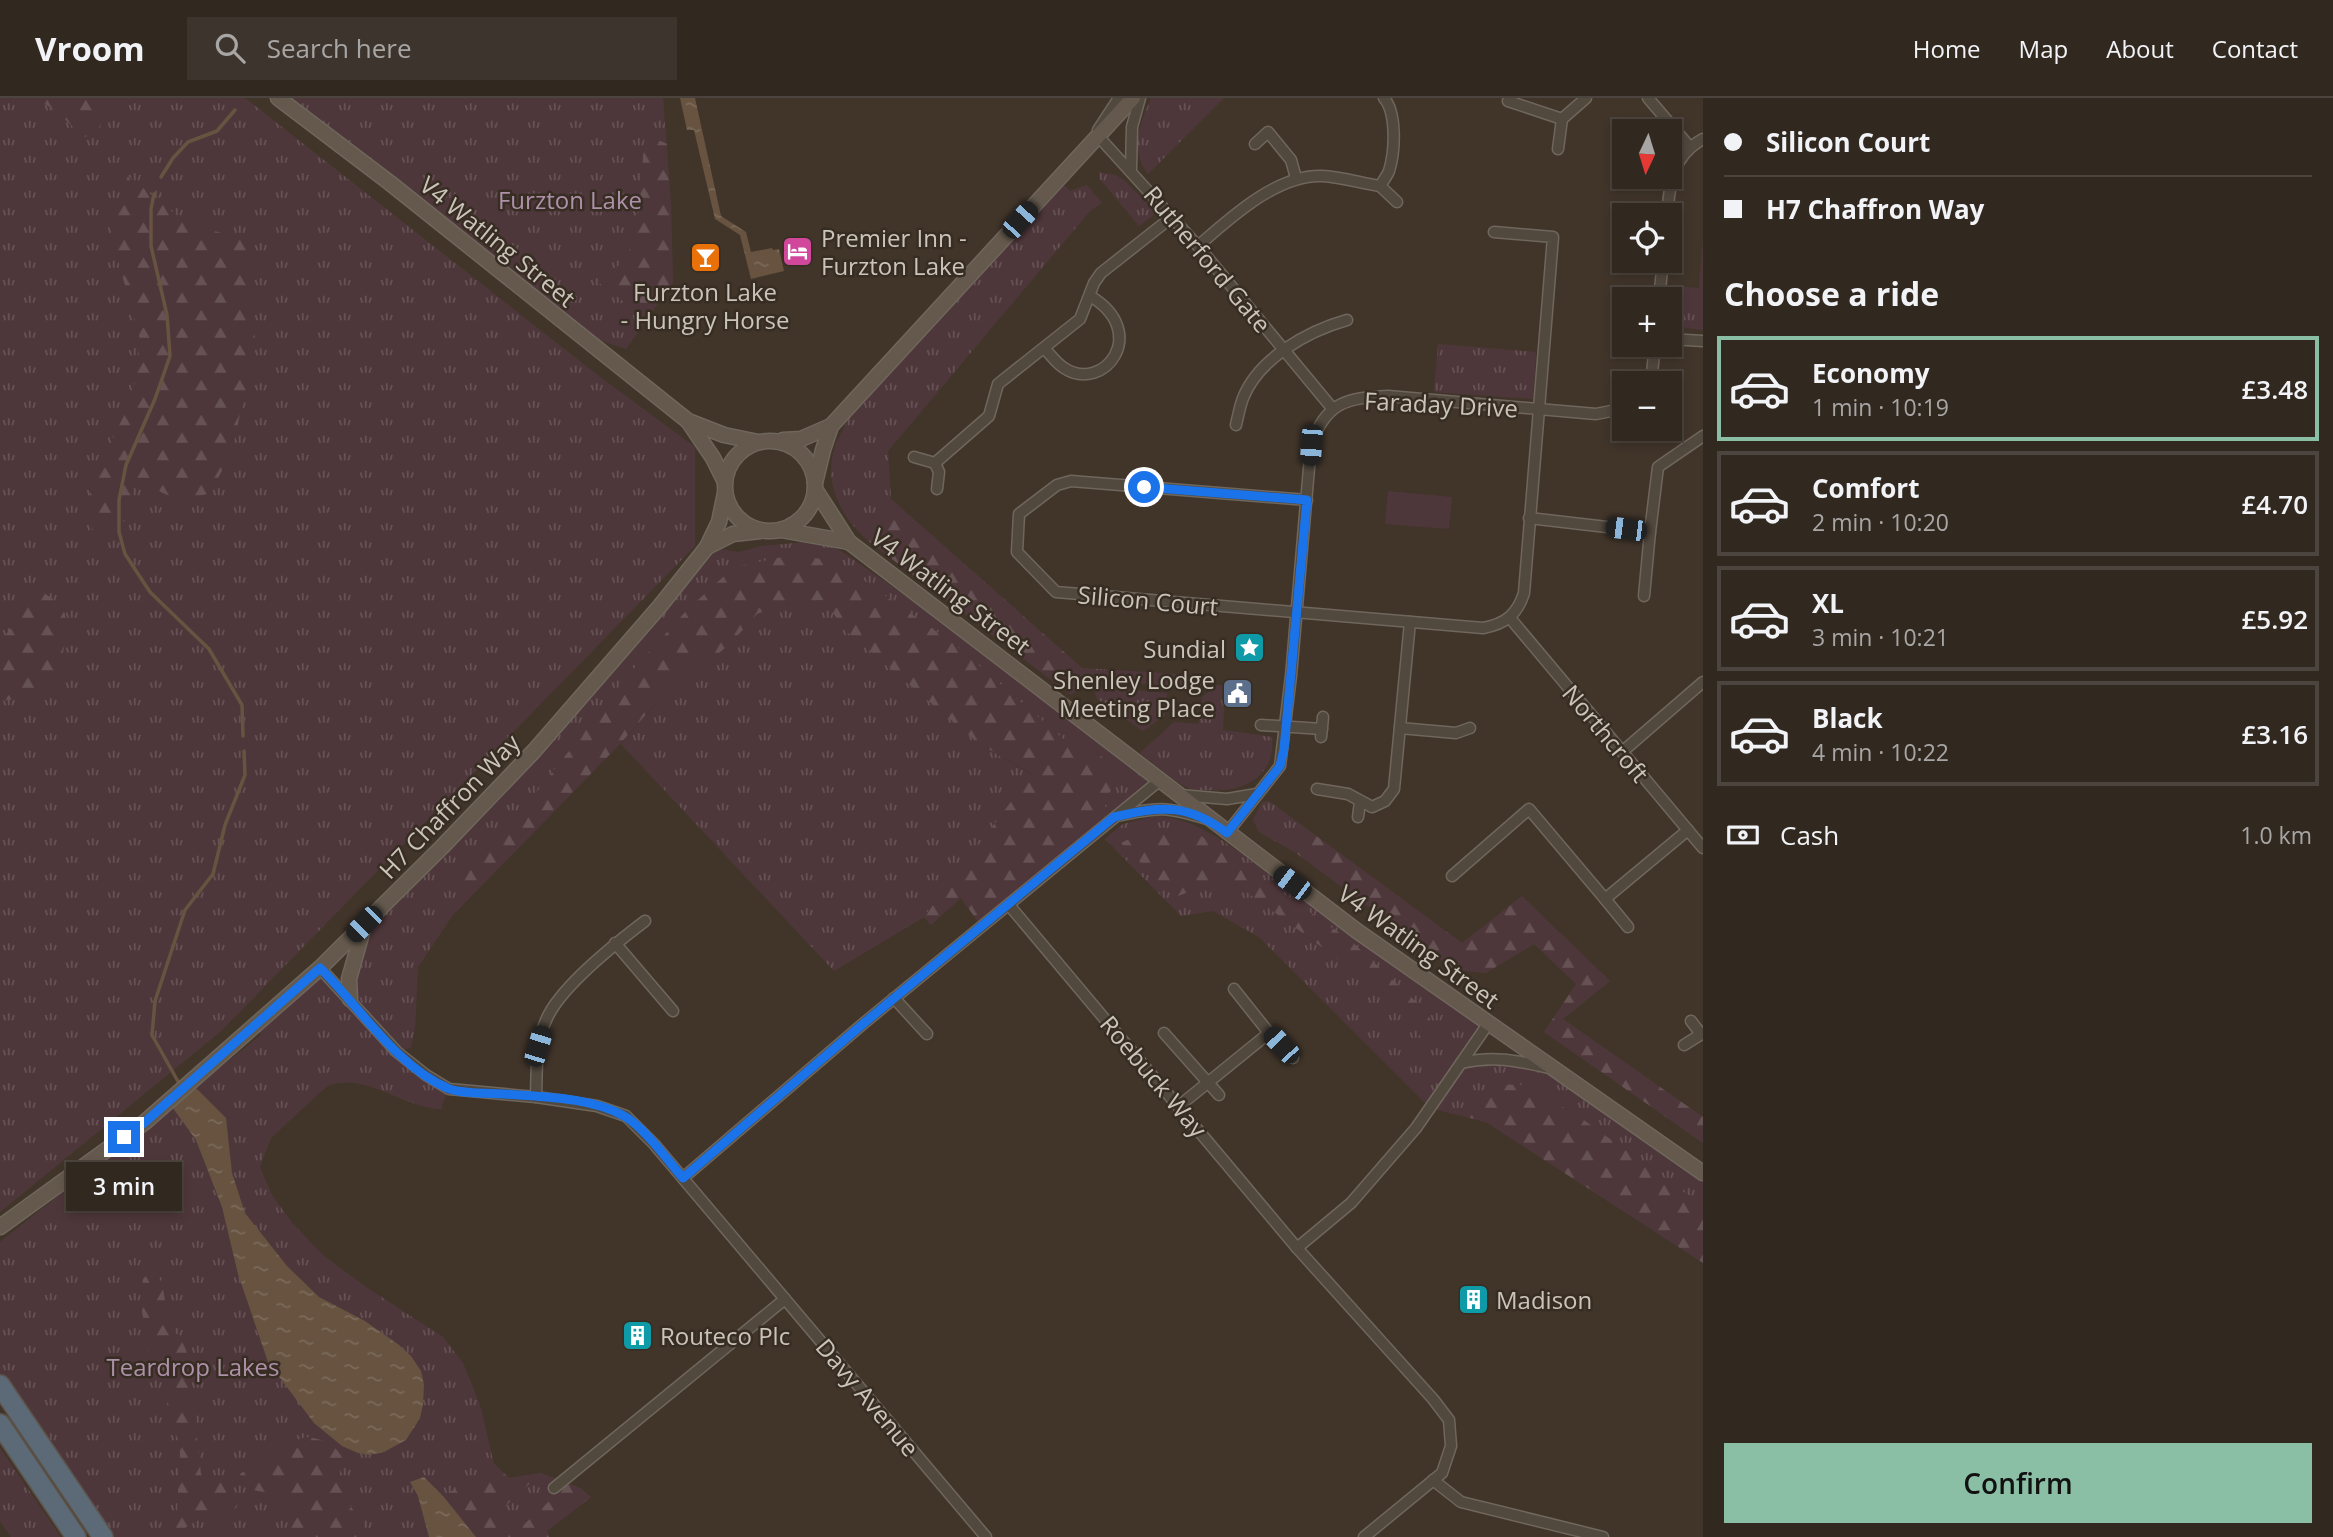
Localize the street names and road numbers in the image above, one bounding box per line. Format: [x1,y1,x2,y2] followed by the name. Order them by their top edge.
[413,168,583,314] street label: V4 Watling Street
[1137,179,1279,339] street label: Rutherford Gate
[1363,383,1519,425] street label: Faraday Drive
[865,520,1037,662] street label: V4 Watling Street
[1076,577,1220,623] street label: Silicon Court
[1555,677,1657,789] street label: Northcroft
[371,726,527,886] street label: H7 Chaffron Way
[1332,876,1506,1016] street label: V4 Watling Street
[1093,1008,1215,1145] street label: Roebuck Way
[809,1331,927,1463] street label: Davy Avenue

